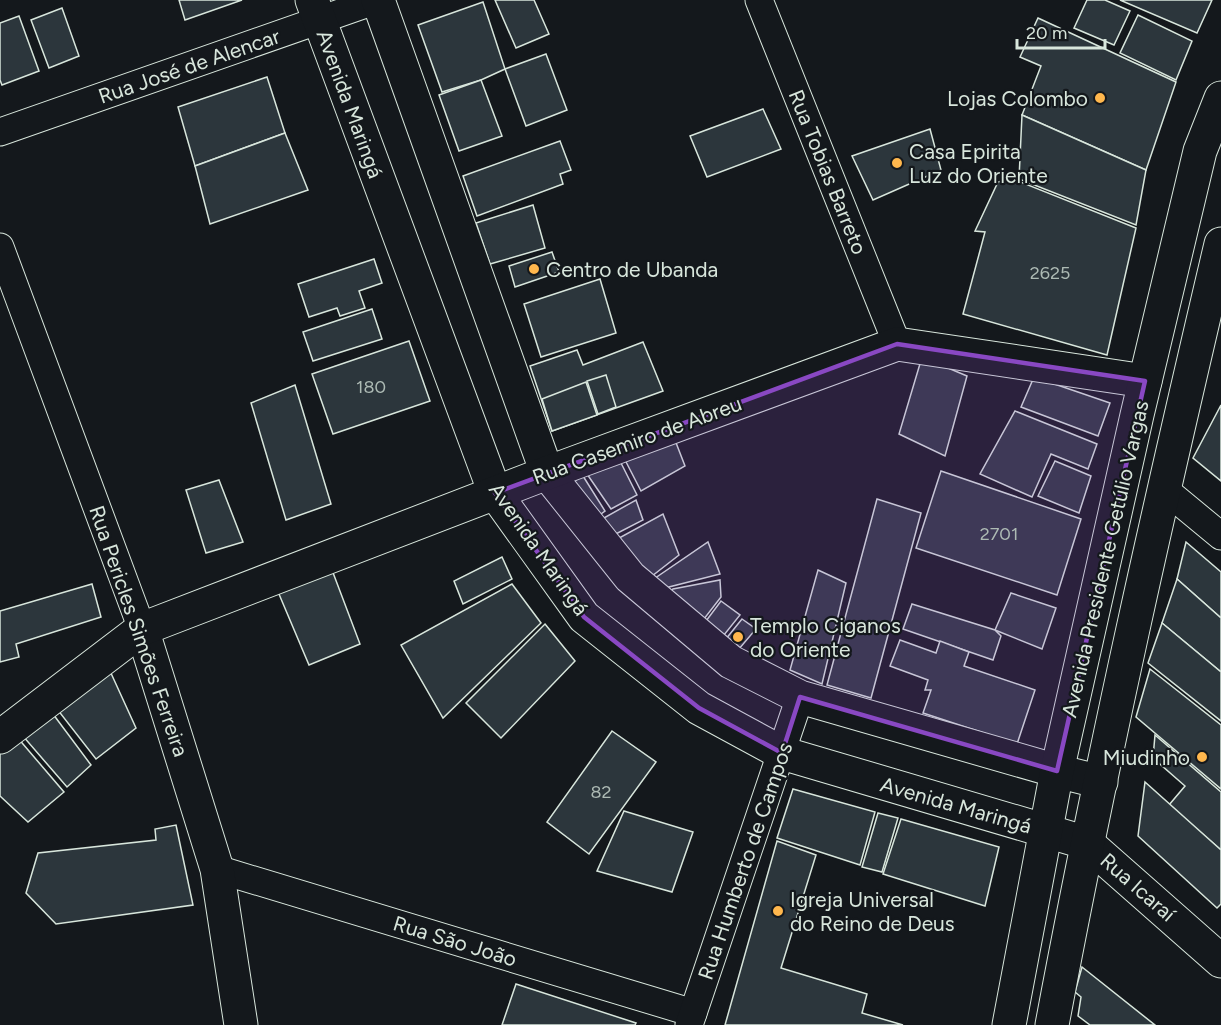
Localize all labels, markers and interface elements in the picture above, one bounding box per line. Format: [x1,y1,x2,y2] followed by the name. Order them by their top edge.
[1017,12,1106,50] scale bar
[1026,22,1067,44] text: 20 m
[95,23,283,109] street label: Rua José de Alencar
[312,26,388,182] street label: Avenida Maringá
[784,86,872,258] street label: Rua Tobias Barreto
[947,86,1088,111] place label: Lojas Colombo
[1093,91,1107,105] marker: Lojas Colombo
[909,139,1048,188] place label: Casa Epirita Luz do Oriente
[890,156,904,170] marker: Casa Epirita Luz do Oriente
[546,257,718,282] place label: Centro de Ubanda
[527,262,541,276] marker: Centro de Ubanda
[1030,262,1070,284] house number: 2625
[356,376,386,398] house number: 180
[529,390,745,490] street label: Rua Casemiro de Abreu
[1056,398,1154,720] street label: Avenida Presidente Getúlio Vargas
[484,478,594,620] street label: Avenida Maringá
[84,502,194,760] street label: Rua Pericles Simões Ferreira
[980,523,1018,545] house number: 2701
[750,613,901,662] place label: Templo Ciganos do Oriente
[731,630,745,644] marker: Templo Ciganos do Oriente
[693,739,797,983] street label: Rua Humberto de Campos
[1103,745,1190,770] place label: Miudinho
[1195,750,1209,764] marker: Miudinho
[878,771,1034,839] street label: Avenida Maringá
[590,781,612,803] house number: 82
[1095,848,1181,927] street label: Rua Icaraí
[790,887,955,936] place label: Igreja Universal do Reino de Deus
[771,904,785,918] marker: Igreja Universal do Reino de Deus
[390,910,520,972] street label: Rua São João

